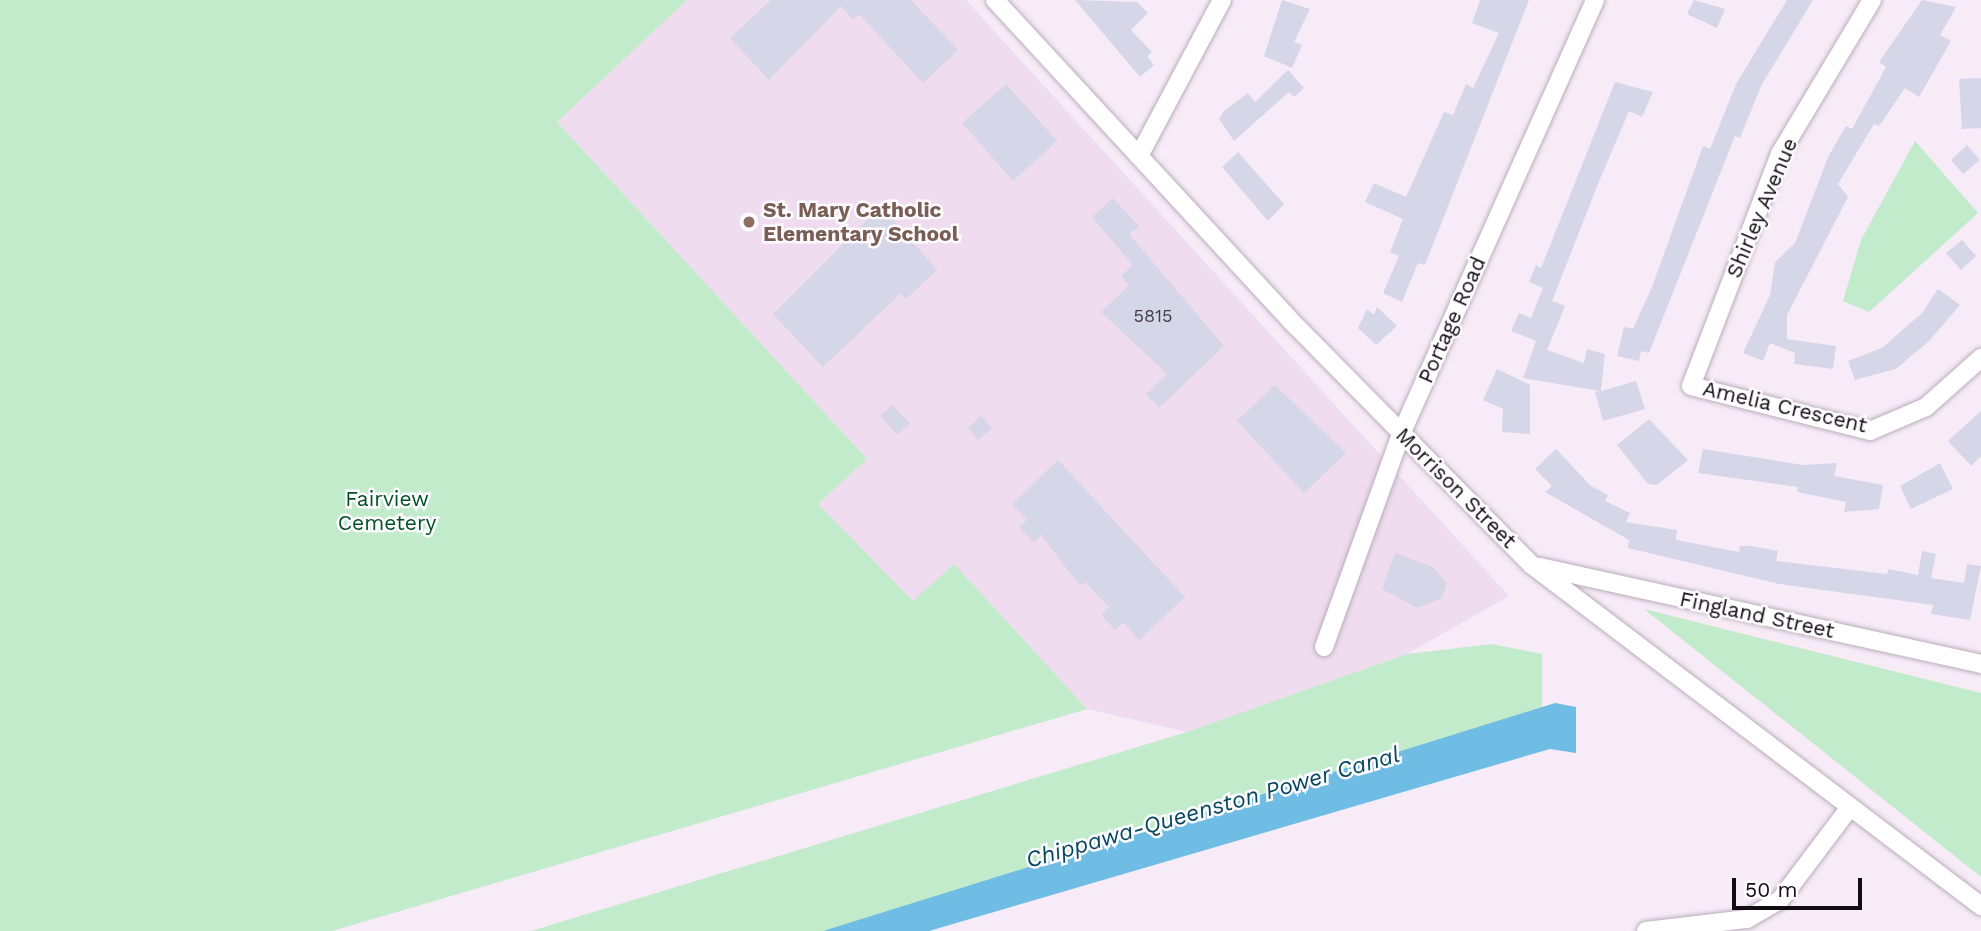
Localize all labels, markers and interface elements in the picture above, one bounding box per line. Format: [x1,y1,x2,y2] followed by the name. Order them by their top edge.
[1721,134,1803,282] street label: Shirley Avenue
[763,197,959,247] place label: St. Mary Catholic Elementary School
[741,214,757,230] marker: St. Mary Catholic Elementary School
[1413,253,1491,387] street label: Portage Road
[1133,305,1173,327] house number: 5815
[1700,376,1870,438] street label: Amelia Crescent
[1390,422,1522,554] street label: Morrison Street
[338,486,436,536] park label: Fairview Cemetery
[1677,586,1837,644] street label: Fingland Street
[1023,741,1403,875] water label: Chippawa-Queenston Power Canal
[1736,864,1866,908] scale bar
[1745,877,1797,902] text: 50 m

